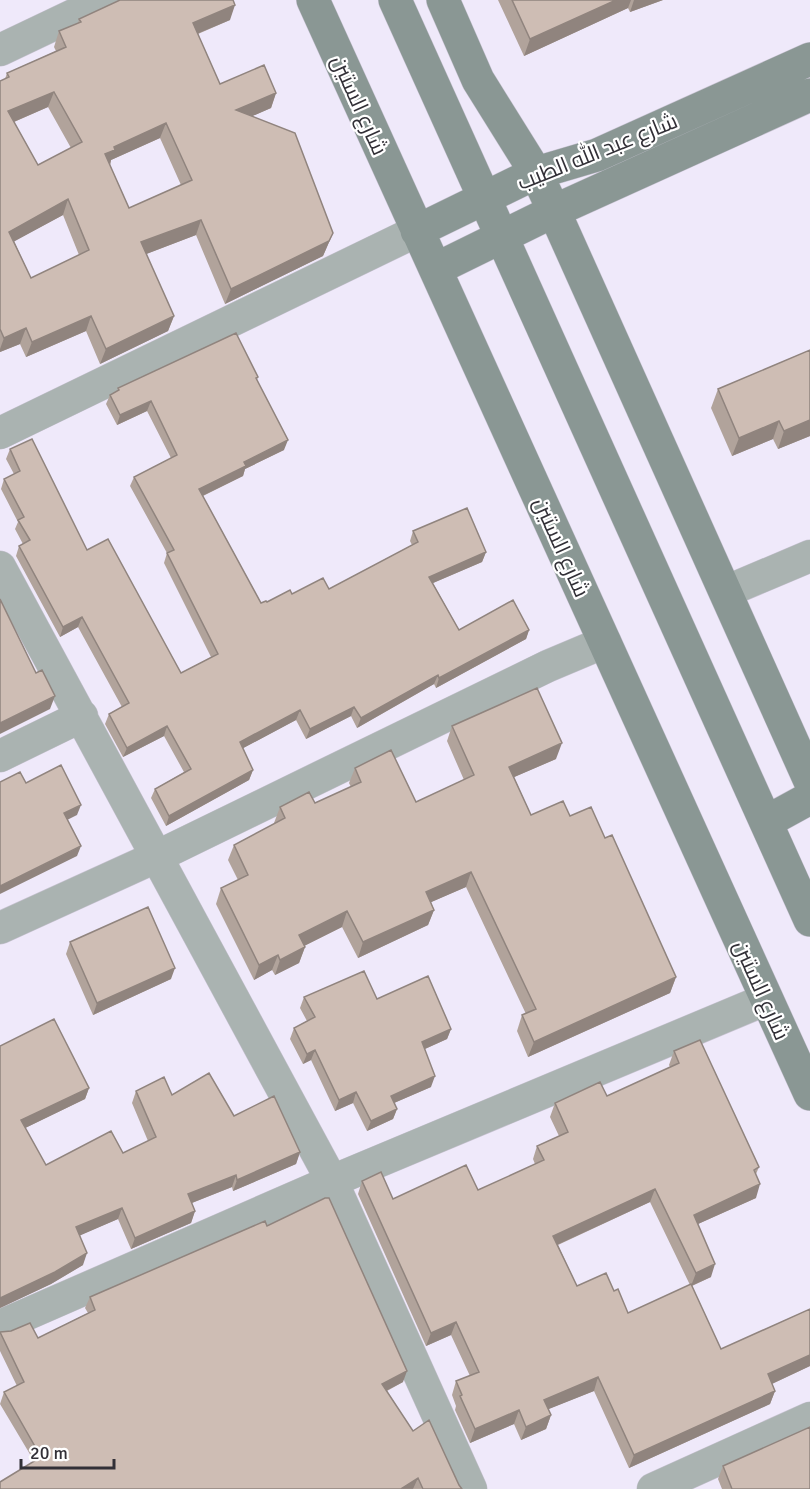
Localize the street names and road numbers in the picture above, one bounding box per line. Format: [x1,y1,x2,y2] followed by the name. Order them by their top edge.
[325,51,394,160] street label: شارع الستين
[513,106,682,197] street label: شارع عبد الله الطيب
[527,493,596,602] street label: شارع الستين
[727,936,796,1045] street label: شارع الستين

